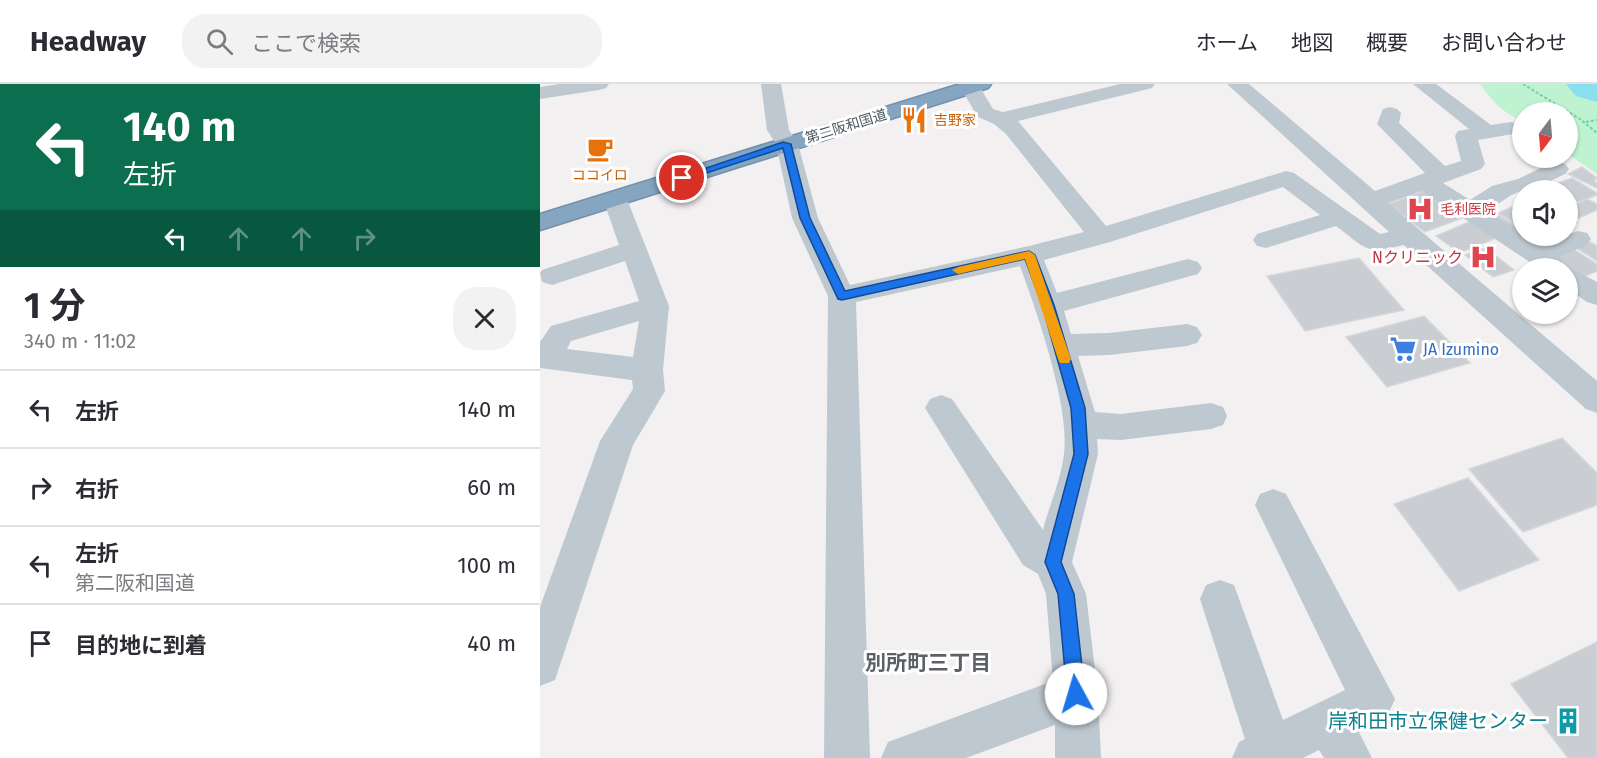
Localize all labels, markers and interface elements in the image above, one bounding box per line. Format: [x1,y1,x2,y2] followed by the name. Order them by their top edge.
[182,14,602,68] search box
[30,25,146,58] text: Headway
[203,25,236,58] icon: search
[251,30,361,57] text: ここで検索
[1196,30,1258,56] text: ホーム
[1291,30,1333,56] text: 地図
[1366,30,1408,56] text: 概要
[1441,30,1567,56] text: お問い合わせ
[123,102,236,152] text: 140 m
[1512,102,1578,168] north arrow
[1512,102,1578,324] map controls
[899,105,929,135] restaurant icon: 吉野家
[803,106,889,147] street label: 第二阪和国道
[24,108,102,186] icon: left
[934,112,976,129] place label: 吉野家
[585,134,615,164] cafe icon: ココイロ
[656,152,707,203] pin
[123,159,177,191] text: 左折
[665,161,698,194] icon: arrive
[572,167,628,184] place label: ココイロ
[1512,180,1578,246] button: sound
[1405,194,1435,224] hospital icon: 毛利医院
[1440,201,1496,218] place label: 毛利医院
[159,222,192,255] icon: left
[222,222,255,255] icon: ahead
[285,222,318,255] icon: ahead
[348,222,381,255] icon: right
[1468,242,1498,272] hospital icon: Nクリニック
[1372,248,1463,267] place label: Nクリニック
[1512,258,1578,324] button: layers
[24,284,85,328] text: 1 分
[453,287,516,350] button: close
[24,329,136,353] text: 340 m · 11:02
[1388,334,1418,364] supermarket icon: JA Izumino
[1423,340,1499,359] place label: JA Izumino
[24,393,57,426] icon: left
[458,396,516,423] text: 140 m
[75,398,119,425] text: 左折
[24,471,57,504] icon: right
[467,474,516,501] text: 60 m
[75,476,119,503] text: 右折
[75,540,119,567] text: 左折
[24,549,57,582] icon: left
[457,552,516,579] text: 100 m
[75,571,195,595] text: 第二阪和国道
[24,627,57,660] icon: arrive
[467,630,516,657] text: 40 m
[75,632,207,659] text: 目的地に到着
[865,650,991,676] district label: 別所町三丁目
[1044,662,1108,726] position arrow
[1553,706,1583,736] building icon: 岸和田市立保健センター
[1328,709,1548,733] place label: 岸和田市立保健センター

